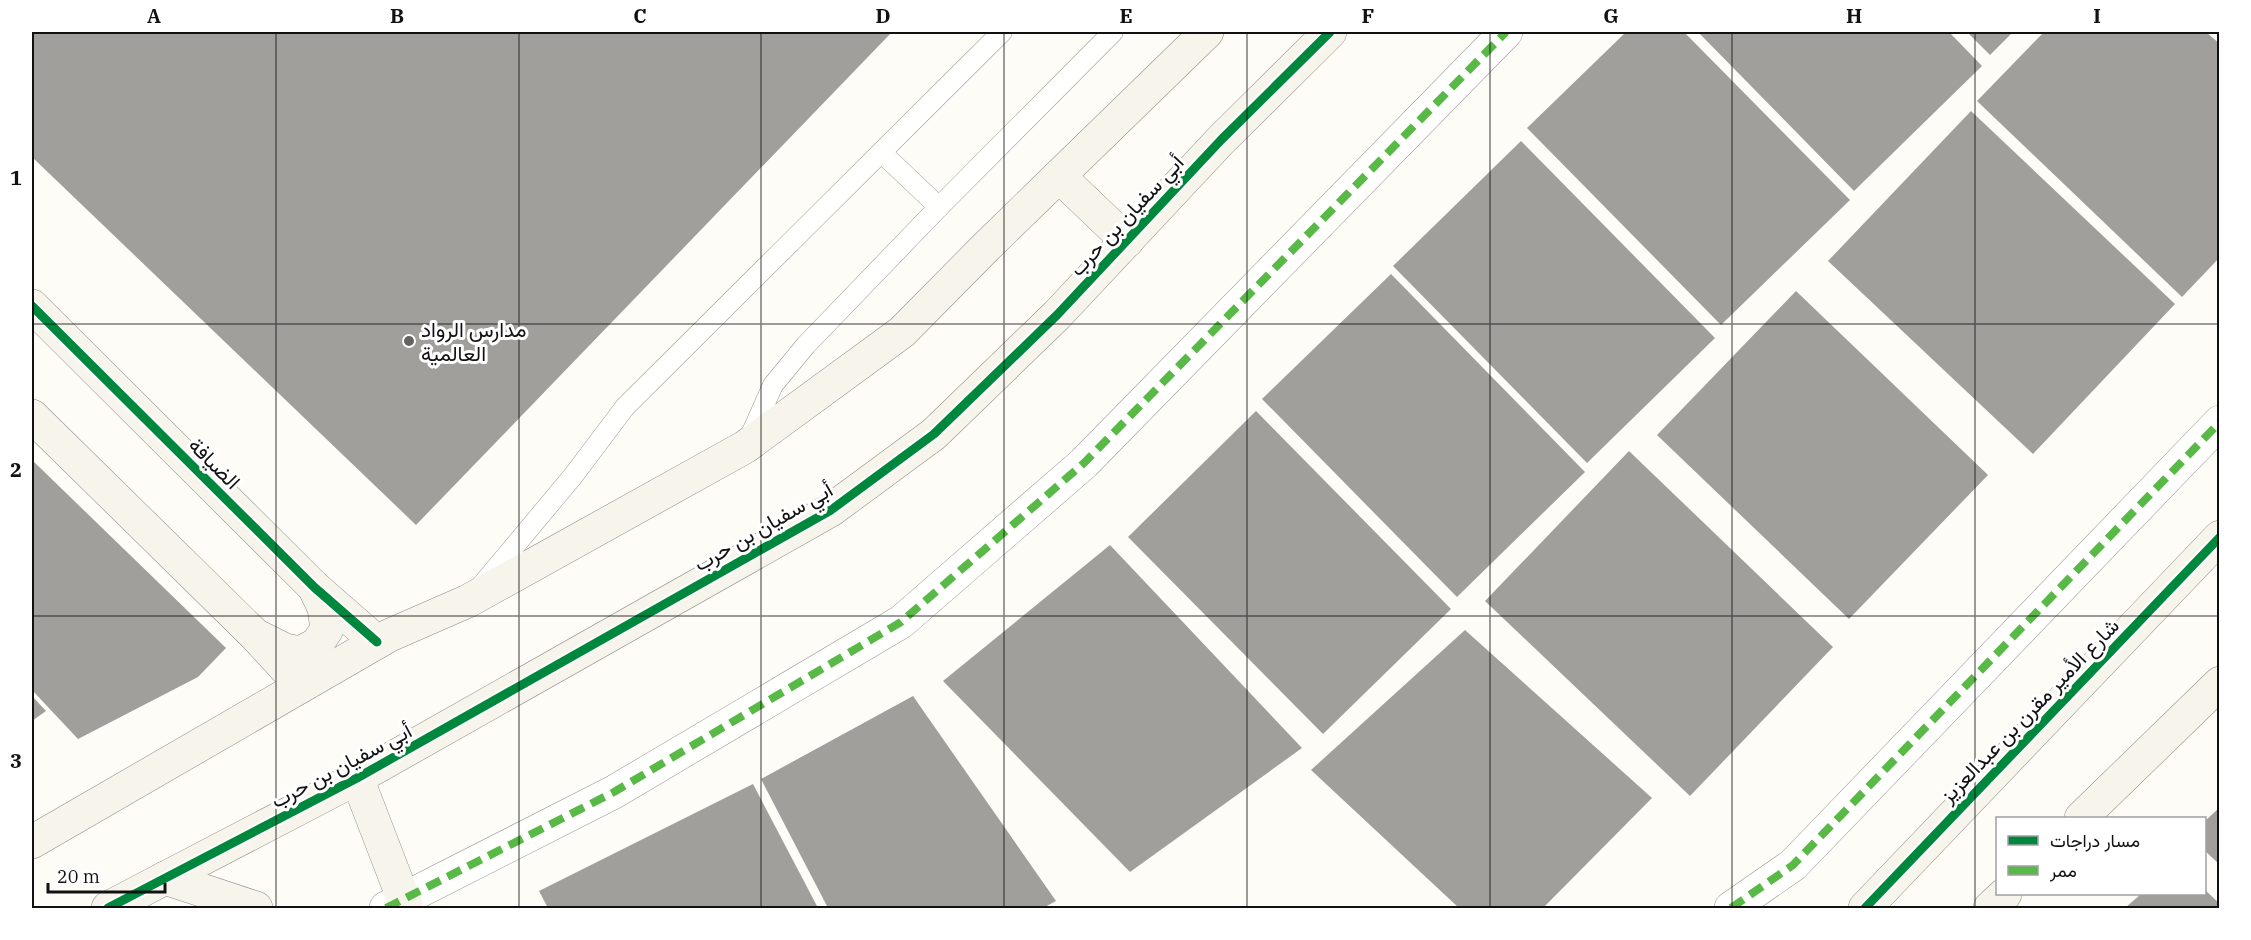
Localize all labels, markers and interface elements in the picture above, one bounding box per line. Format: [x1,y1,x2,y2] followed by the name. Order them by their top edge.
[147,2,161,29] text: A
[390,2,404,29] text: B
[633,2,647,29] text: C
[875,2,891,29] text: D
[1119,2,1133,29] text: E
[1362,2,1374,29] text: F
[1603,2,1619,29] text: G
[1846,2,1862,29] text: H
[2093,2,2101,29] text: I
[1063,148,1192,284] street label: أبي سفيان بن حرب
[10,164,22,191] text: 1
[421,315,526,367] place label: مدارس الرواد العالمية
[402,334,416,348] marker: مدارس الرواد العالمية
[183,431,247,495] street label: الضيافة
[10,456,22,483] text: 2
[689,475,840,581] street label: أبي سفيان بن حرب
[1933,612,2125,810] street label: شارع الأمير مقرن بن عبدالعزيز
[266,716,418,817] street label: أبي سفيان بن حرب
[10,747,22,774] text: 3
[1996,817,2206,895] legend
[2050,829,2140,852] text: مسار دراجات
[48,856,165,894] scale bar
[2049,859,2077,882] text: ممر
[57,865,100,888] text: 20 m

